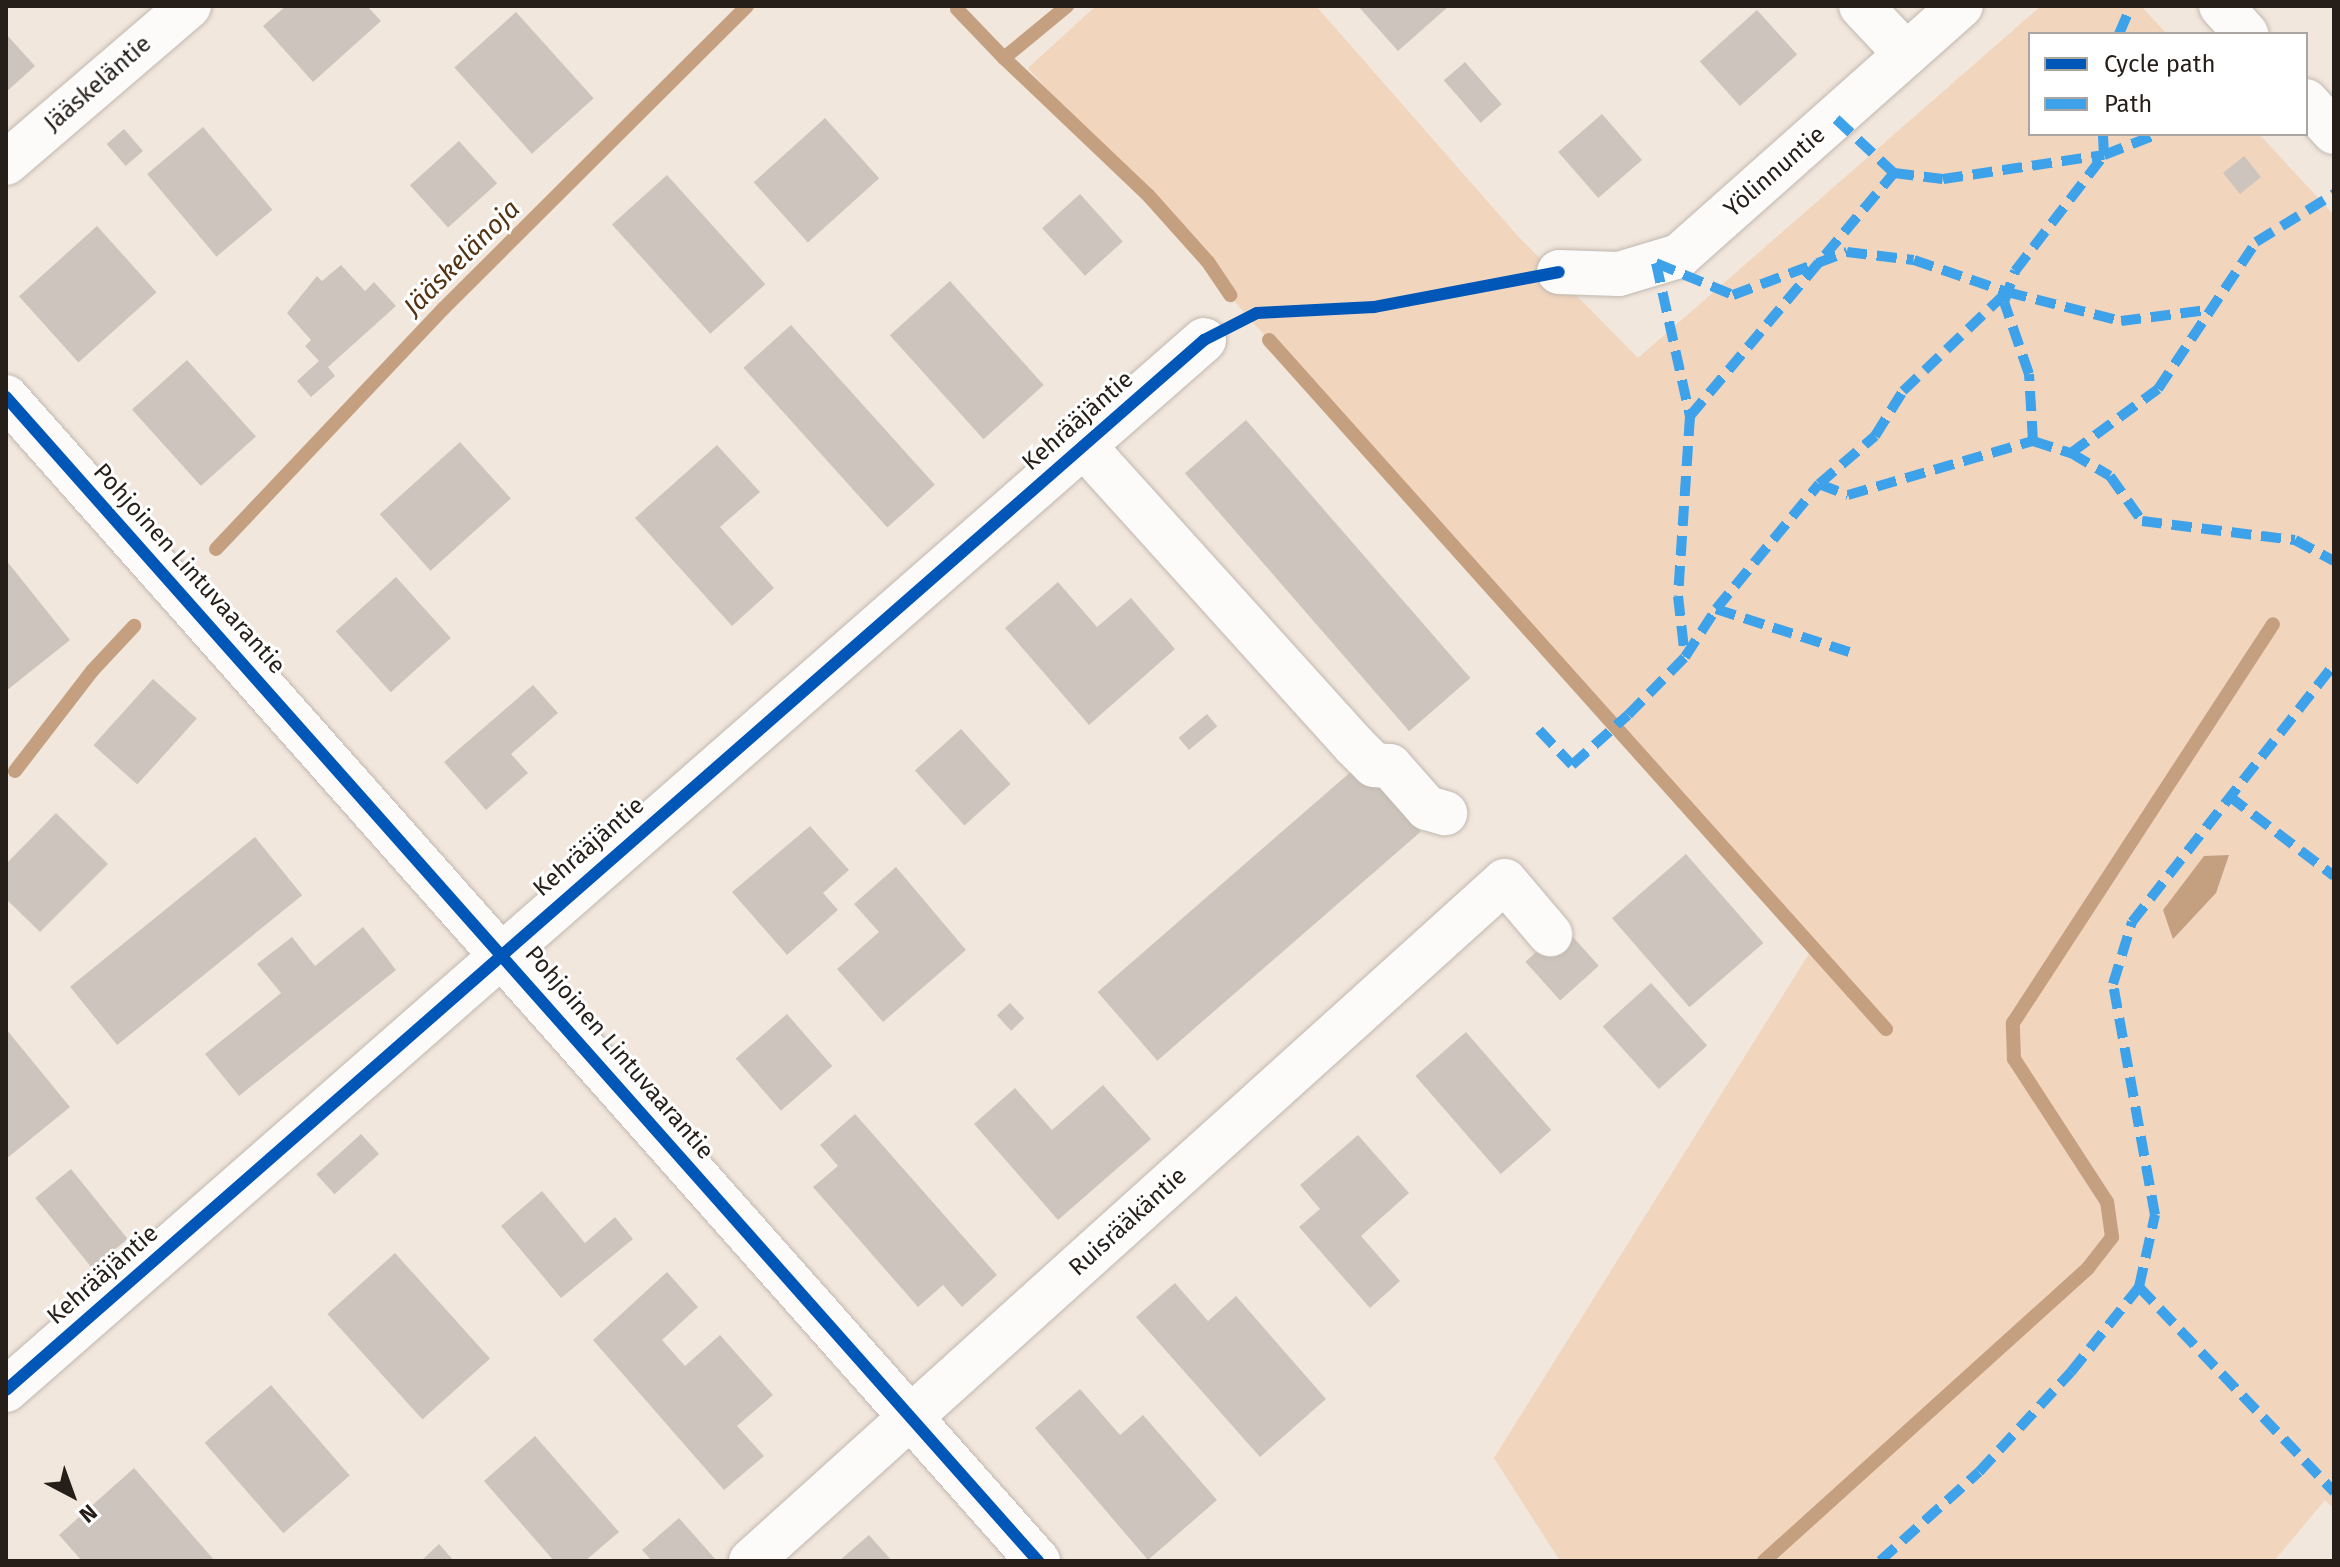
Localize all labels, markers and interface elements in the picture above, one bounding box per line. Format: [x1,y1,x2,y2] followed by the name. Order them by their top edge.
[39,30,157,138] street label: Jääskeläntie
[2028,32,2308,136] legend
[2104,50,2216,78] text: Cycle path
[2104,90,2152,118] text: Path
[1719,120,1831,224] street label: Yölinnuntie
[397,193,527,323] water label: Jääskelänoja
[1017,365,1139,477] street label: Kehrääjäntie
[87,458,291,680] street label: Pohjoinen Lintuvaarantie
[528,791,650,903] street label: Kehrääjäntie
[518,940,720,1166] street label: Pohjoinen Lintuvaarantie
[1063,1162,1193,1282] street label: Ruisrääkäntie
[42,1219,164,1331] street label: Kehrääjäntie
[32,1455,112,1535] north arrow
[74,1499,102,1528] text: N

